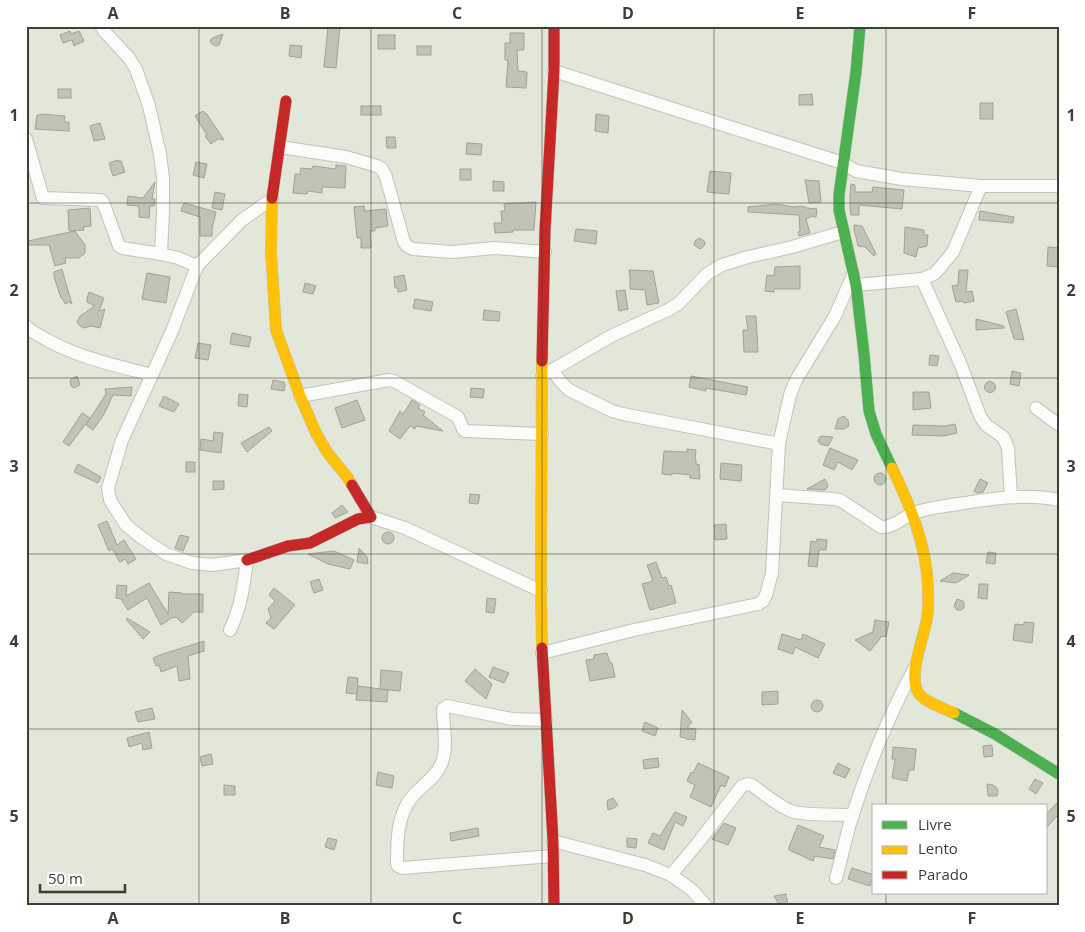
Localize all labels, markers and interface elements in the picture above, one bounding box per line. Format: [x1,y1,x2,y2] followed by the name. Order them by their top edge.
[107,2,119,24] text: A
[280,2,290,24] text: B
[452,2,462,24] text: C
[622,2,634,24] text: D
[796,2,805,24] text: E
[968,2,976,24] text: F
[9,104,19,126] text: 1
[1066,104,1076,126] text: 1
[9,279,19,301] text: 2
[1066,279,1076,301] text: 2
[9,455,19,477] text: 3
[1066,455,1076,477] text: 3
[9,630,19,652] text: 4
[1066,630,1076,652] text: 4
[872,804,1048,894] legend
[9,805,19,827] text: 5
[1066,805,1076,827] text: 5
[918,814,952,834] text: Livre
[918,838,958,858] text: Lento
[40,862,125,894] scale bar
[918,864,968,884] text: Parado
[48,868,83,888] text: 50 m
[107,907,119,929] text: A
[280,907,290,929] text: B
[452,907,462,929] text: C
[622,907,634,929] text: D
[796,907,805,929] text: E
[968,907,976,929] text: F

